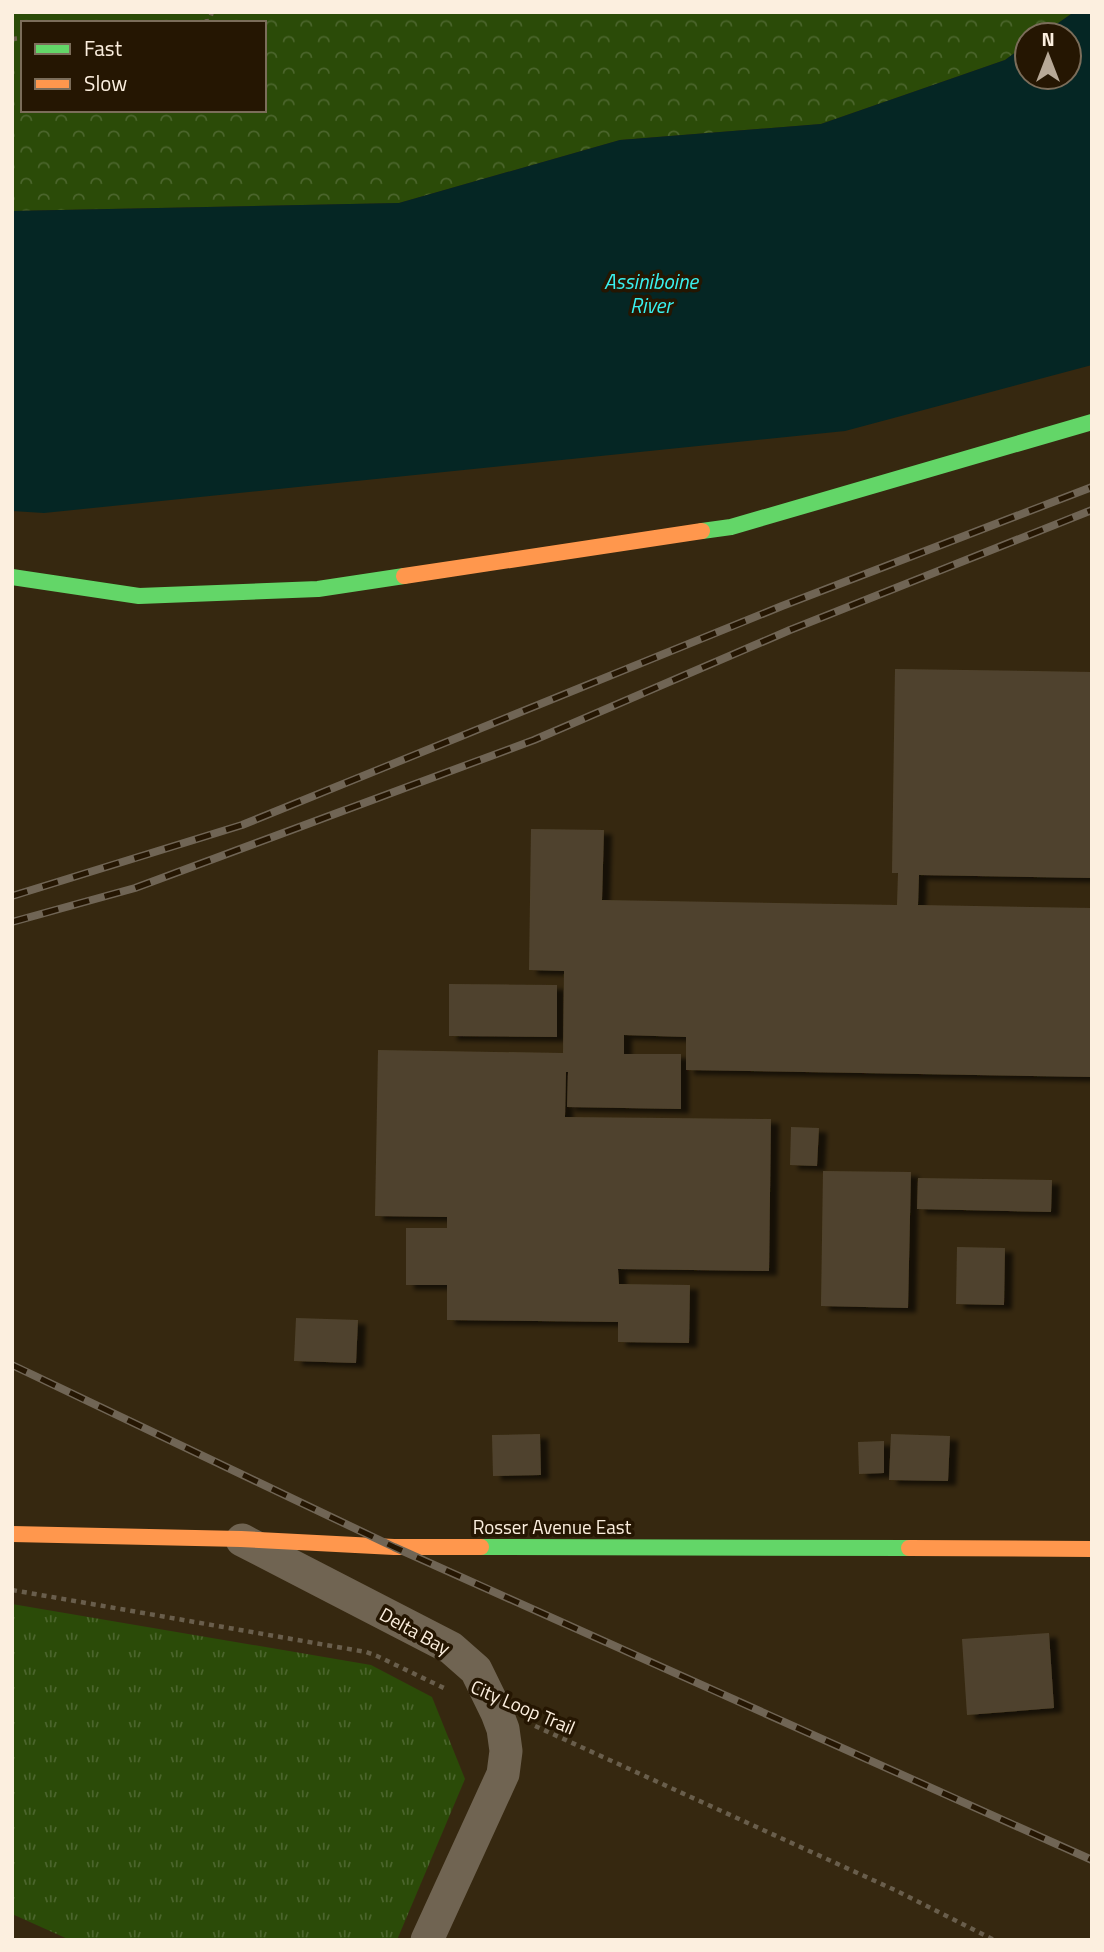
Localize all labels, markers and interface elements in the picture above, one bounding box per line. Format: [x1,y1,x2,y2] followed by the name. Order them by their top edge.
[21,21,266,112] legend
[1013,21,1083,91] north arrow
[1041,24,1055,53] text: N
[84,32,123,64] text: Fast
[84,67,127,99] text: Slow
[604,265,699,321] water label: Assiniboine River
[473,1512,632,1541] street label: Rosser Avenue East
[375,1599,456,1662] street label: Delta Bay
[467,1672,580,1742] street label: City Loop Trail

